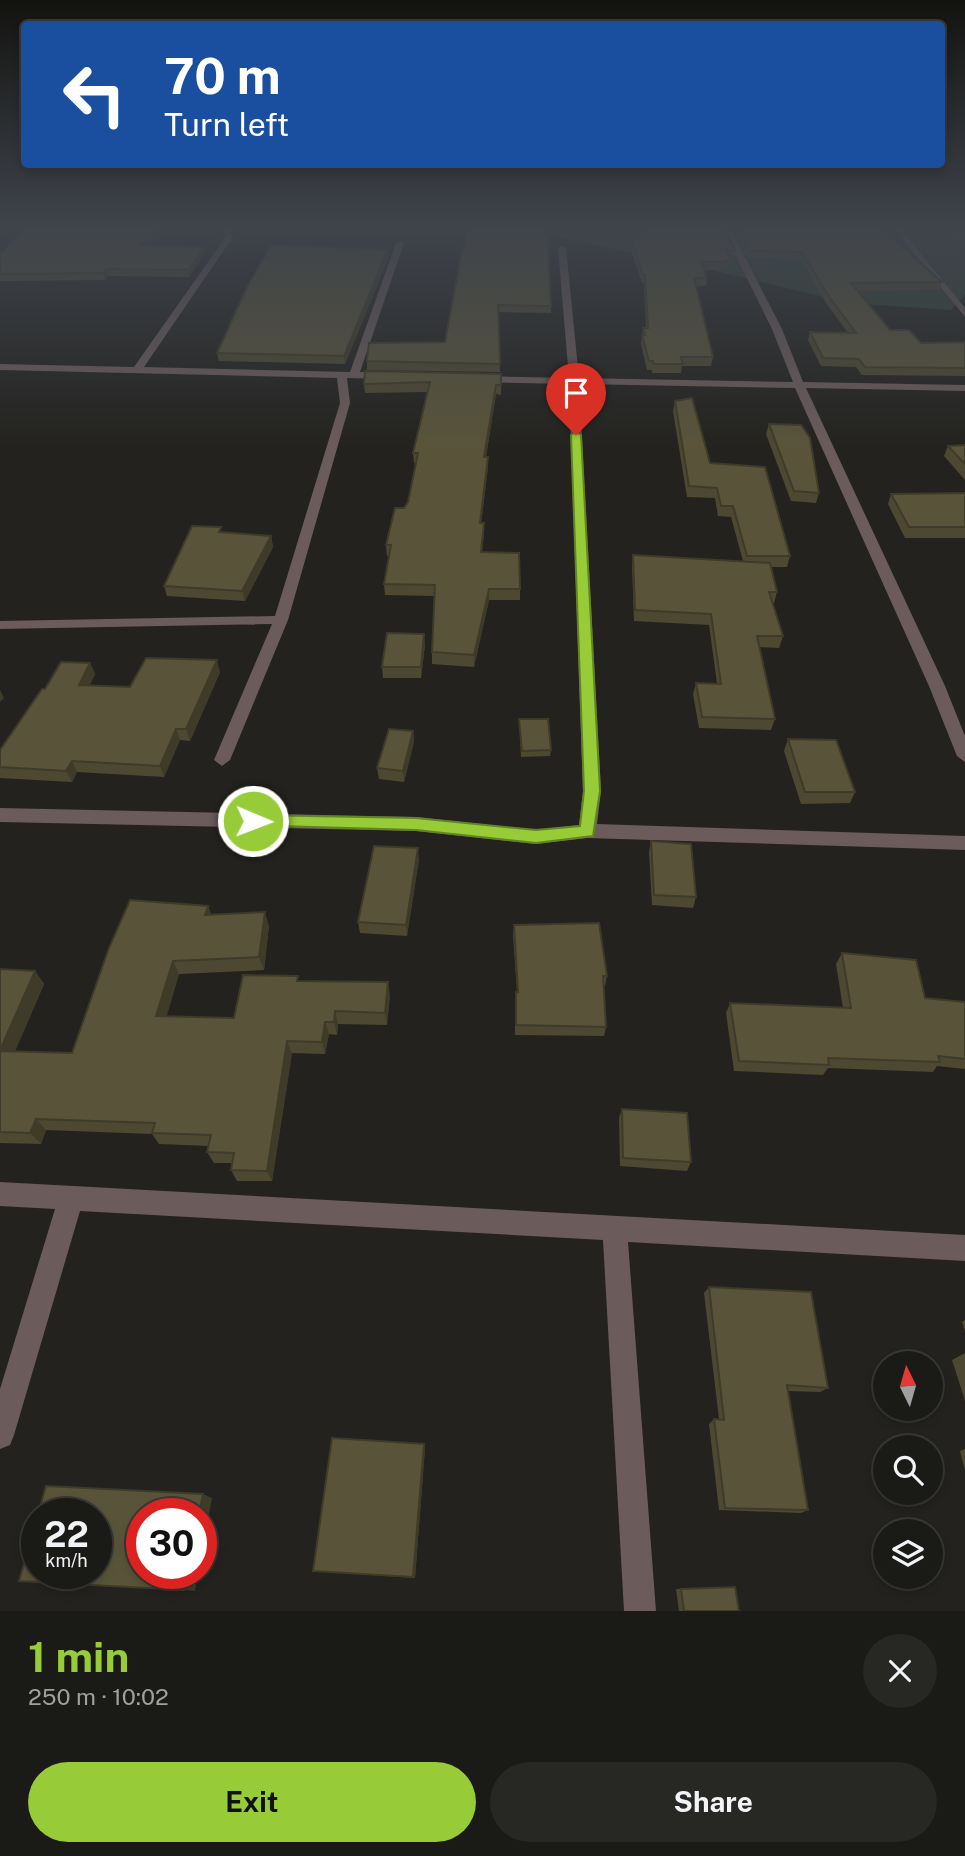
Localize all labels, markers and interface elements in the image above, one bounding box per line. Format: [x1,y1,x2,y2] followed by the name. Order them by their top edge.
[164,47,281,105] text: 70 m
[49,49,140,140] icon: left
[164,106,289,143] text: Turn left
[546,363,606,435] pin
[557,374,595,412] icon: arrive
[216,784,290,858] position arrow
[873,1351,943,1421] north arrow
[873,1351,943,1589] map controls
[873,1435,943,1505] button: search
[126,1498,217,1589] speed limit sign: 30
[44,1514,89,1555] text: 22
[873,1519,943,1589] button: layers
[45,1550,88,1571] text: km/h
[28,1632,129,1681] text: 1 min
[863,1634,937,1708] button: close
[28,1683,169,1710] text: 250 m · 10:02
[28,1762,476,1842] button: Exit
[490,1762,937,1842] button: Share

